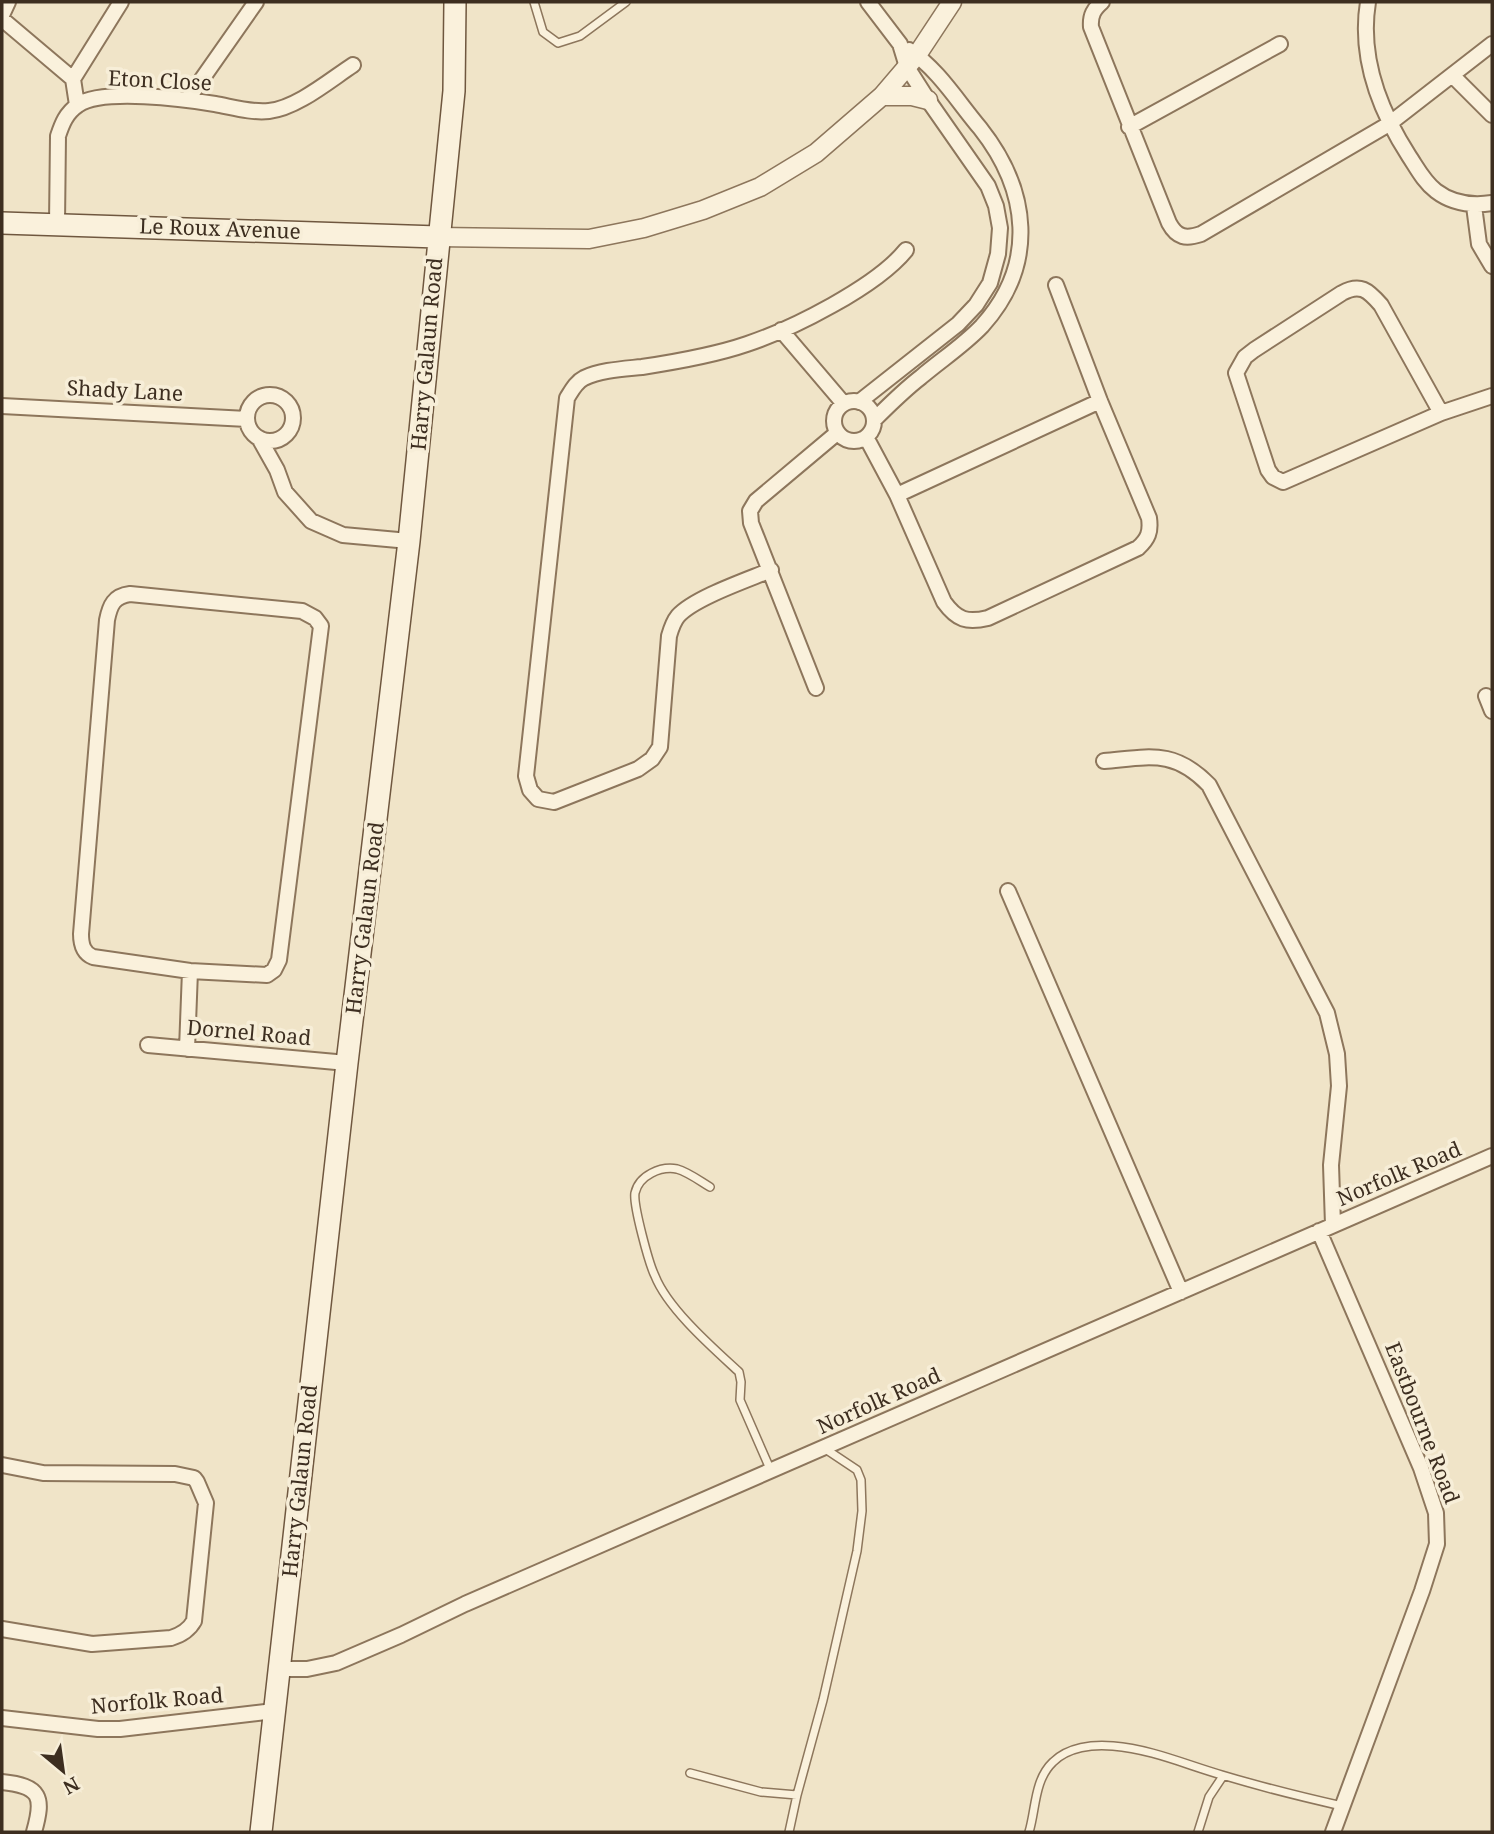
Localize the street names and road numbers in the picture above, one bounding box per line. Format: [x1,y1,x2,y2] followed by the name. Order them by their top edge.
[107,63,213,97] street label: Eton Close
[139,211,301,245] street label: Le Roux Avenue
[404,256,448,452] street label: Harry Galaun Road
[66,373,184,407] street label: Shady Lane
[338,820,390,1016] street label: Harry Galaun Road
[186,1013,312,1051] street label: Dornel Road
[1332,1134,1465,1212] street label: Norfolk Road
[1379,1338,1467,1508] street label: Eastbourne Road
[812,1360,945,1440] street label: Norfolk Road
[275,1383,323,1579] street label: Harry Galaun Road
[90,1680,224,1720] street label: Norfolk Road

